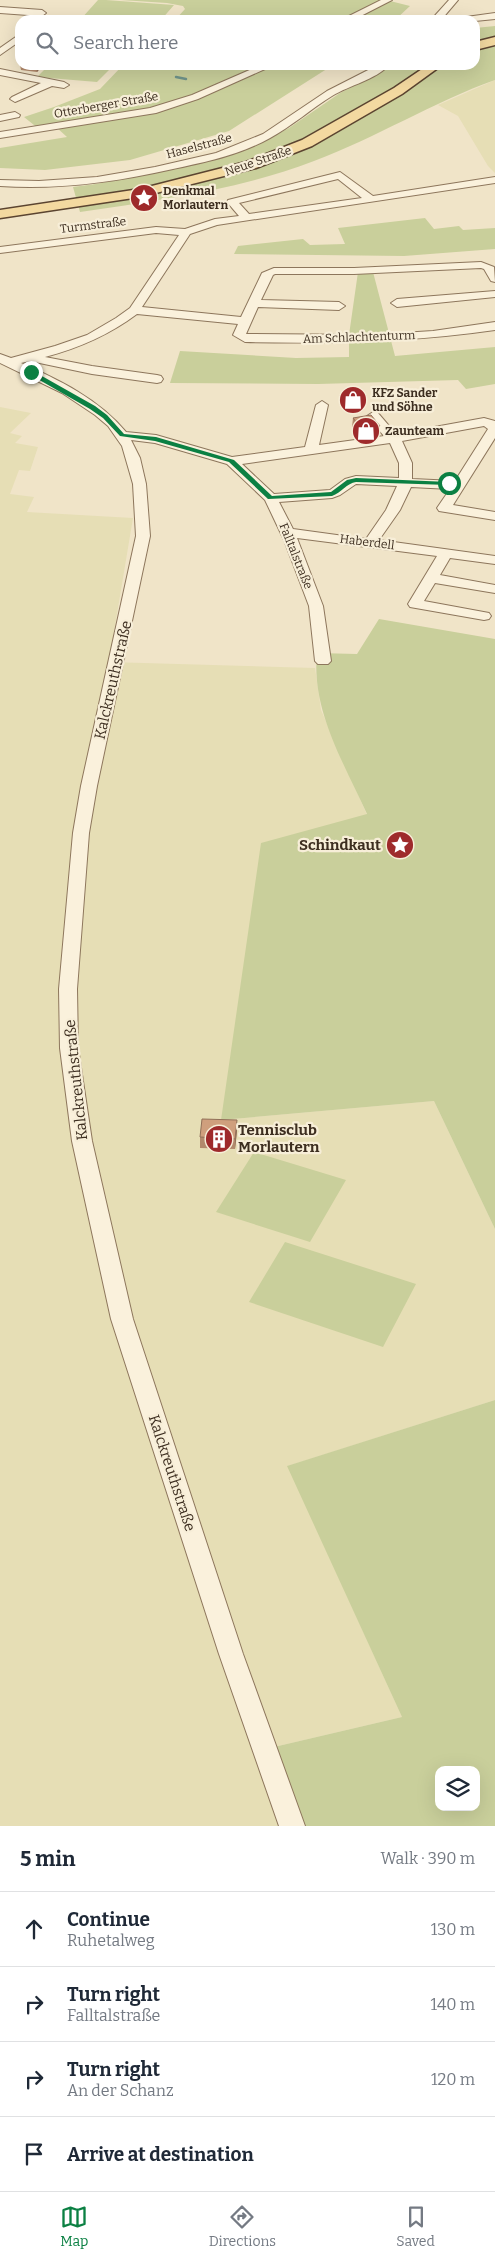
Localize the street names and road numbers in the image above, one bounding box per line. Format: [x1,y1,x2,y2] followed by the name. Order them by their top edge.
[53,89,159,121] street label: Otterberger Straße
[165,131,233,161] street label: Haselstraße
[223,143,293,179] street label: Neue Straße
[59,214,127,236] street label: Turmstraße
[303,328,416,346] street label: Am Schlachtenturm
[276,521,316,591] street label: Falltalstraße
[339,532,396,552] street label: Haberdell
[91,619,135,741] street label: Kalckreuthstraße
[61,1019,91,1141] street label: Kalckreuthstraße
[145,1413,199,1533] street label: Kalckreuthstraße

